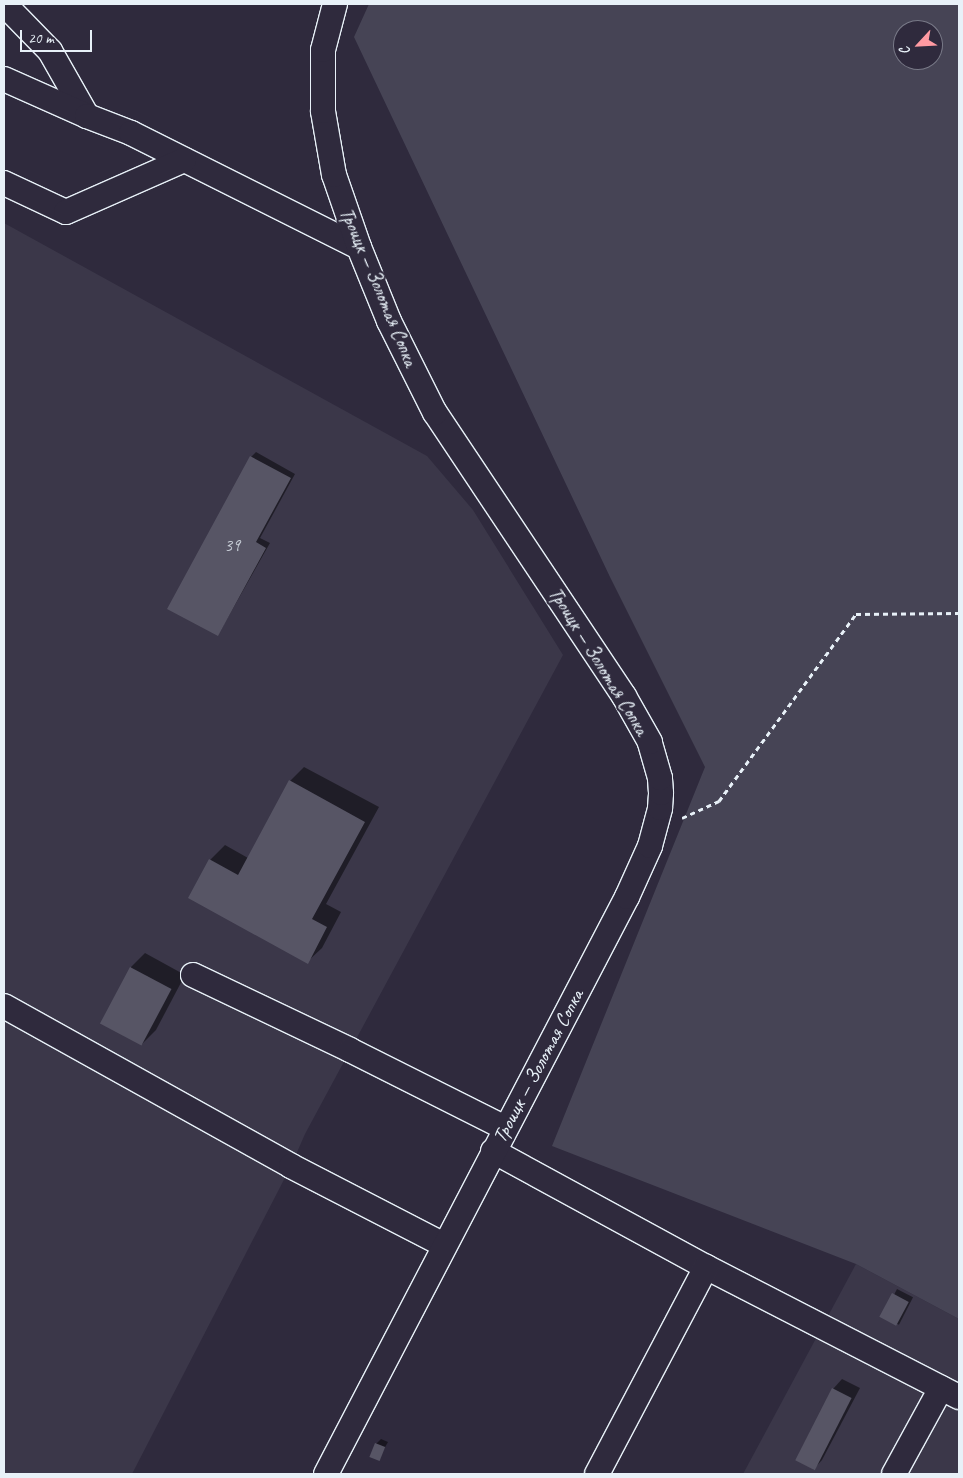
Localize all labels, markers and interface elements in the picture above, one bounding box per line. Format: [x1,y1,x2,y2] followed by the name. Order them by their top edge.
[22,20,95,52] scale bar
[893,20,943,70] north arrow
[28,29,54,48] text: 20 m
[896,44,914,58] text: С
[335,204,423,370] street label: Троицк — Золотая Сопка
[224,534,240,556] house number: 39
[544,583,654,739] street label: Троицк — Золотая Сопка
[488,985,588,1147] street label: Троицк — Золотая Сопка

